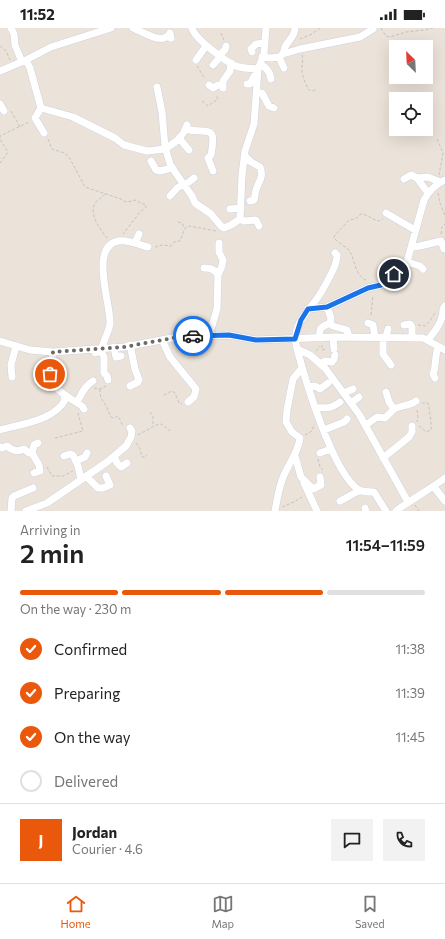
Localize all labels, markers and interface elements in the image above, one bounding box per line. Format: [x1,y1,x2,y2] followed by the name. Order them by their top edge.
[20,5,55,23] text: 11:52
[389,40,433,84] north arrow
[389,40,433,136] map controls
[389,92,433,136] button: locate
[377,257,411,291] pin
[383,263,405,285] icon: home
[173,316,213,356] courier
[182,325,204,347] icon: car
[33,357,67,391] pin
[39,363,61,385] icon: bag
[20,522,80,538] text: Arriving in
[346,536,425,554] text: 11:54–11:59
[20,537,84,568] text: 2 min
[20,601,131,617] text: On the way · 230 m
[20,638,42,660] icon: check
[54,640,127,658] text: Confirmed
[396,641,425,657] text: 11:38
[20,682,42,704] icon: check
[54,684,120,702] text: Preparing
[396,685,425,701] text: 11:39
[20,726,42,748] icon: check
[54,728,131,746] text: On the way
[396,729,425,745] text: 11:45
[54,772,118,790] text: Delivered
[331,819,373,861] button: chat
[383,819,425,861] button: phone
[72,823,117,841] text: Jordan
[39,831,43,849] text: J
[72,841,143,857] text: Courier · 4.6
[60,893,91,930] tab: Home
[211,893,234,930] tab: Map
[355,893,385,930] tab: Saved

